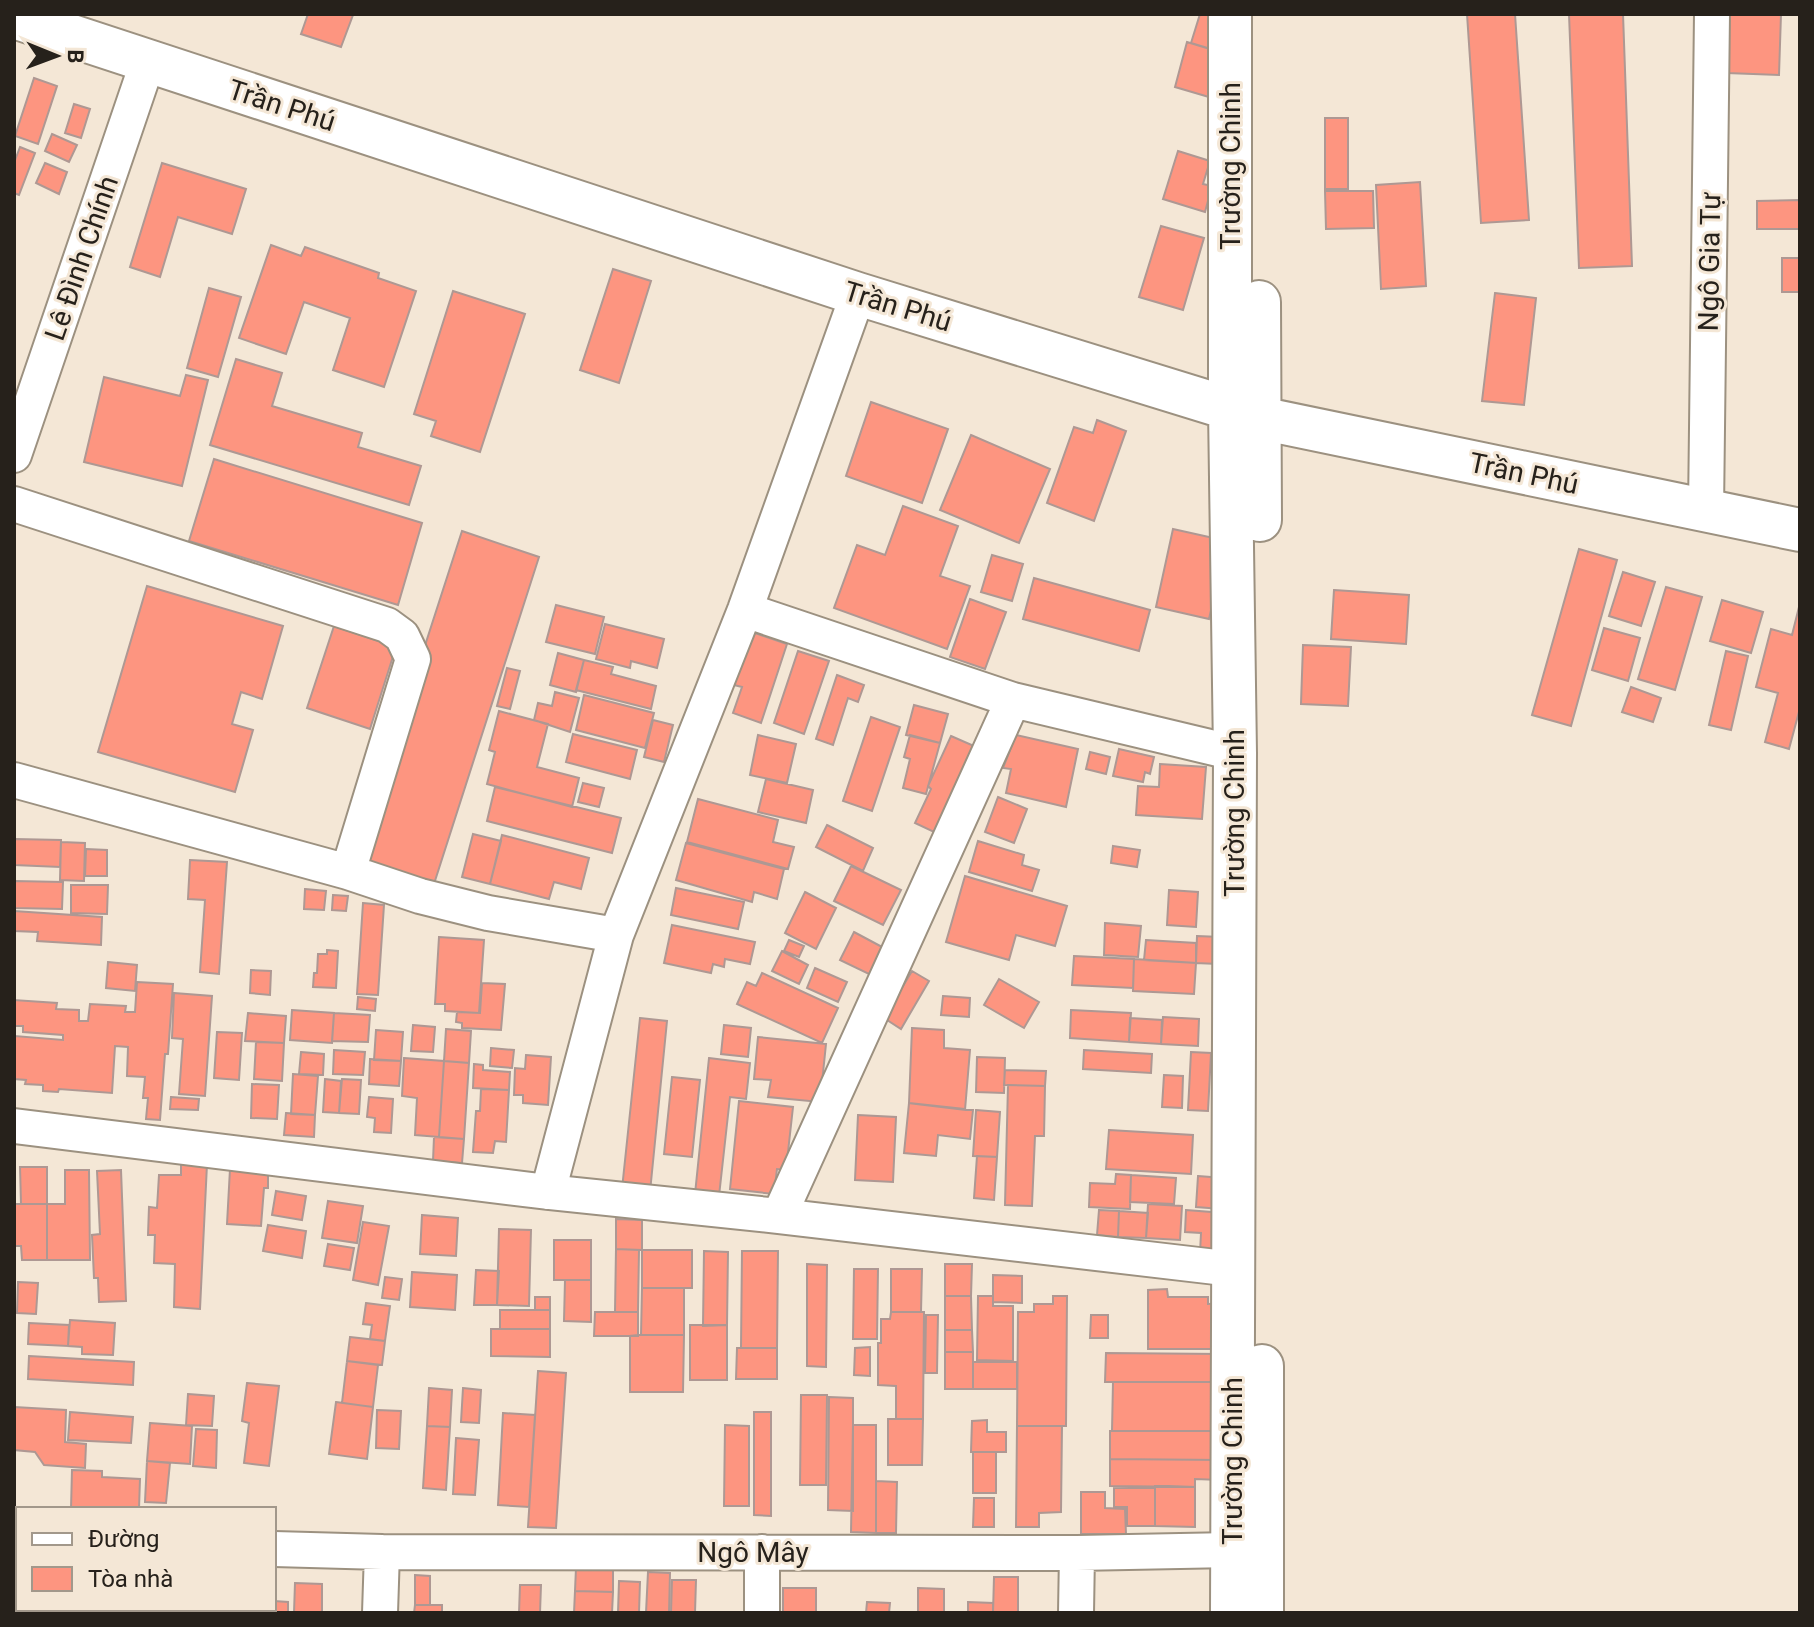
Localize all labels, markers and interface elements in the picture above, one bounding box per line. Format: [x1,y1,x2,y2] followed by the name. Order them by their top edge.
[16,16,96,96] north arrow
[63,49,88,64] text: B
[224,73,340,138] street label: Trần Phú
[1214,82,1247,250] street label: Trường Chinh
[38,172,125,345] street label: Lê Đình Chính
[1692,192,1727,332] street label: Ngô Gia Tự
[840,275,956,338] street label: Trần Phú
[1466,446,1582,501] street label: Trần Phú
[1218,729,1251,897] street label: Trường Chinh
[1216,1377,1249,1545] street label: Trường Chinh
[16,1507,276,1611] legend
[88,1525,159,1553] text: Đường
[697,1536,809,1569] street label: Ngô Mây
[88,1565,173,1593] text: Tòa nhà

